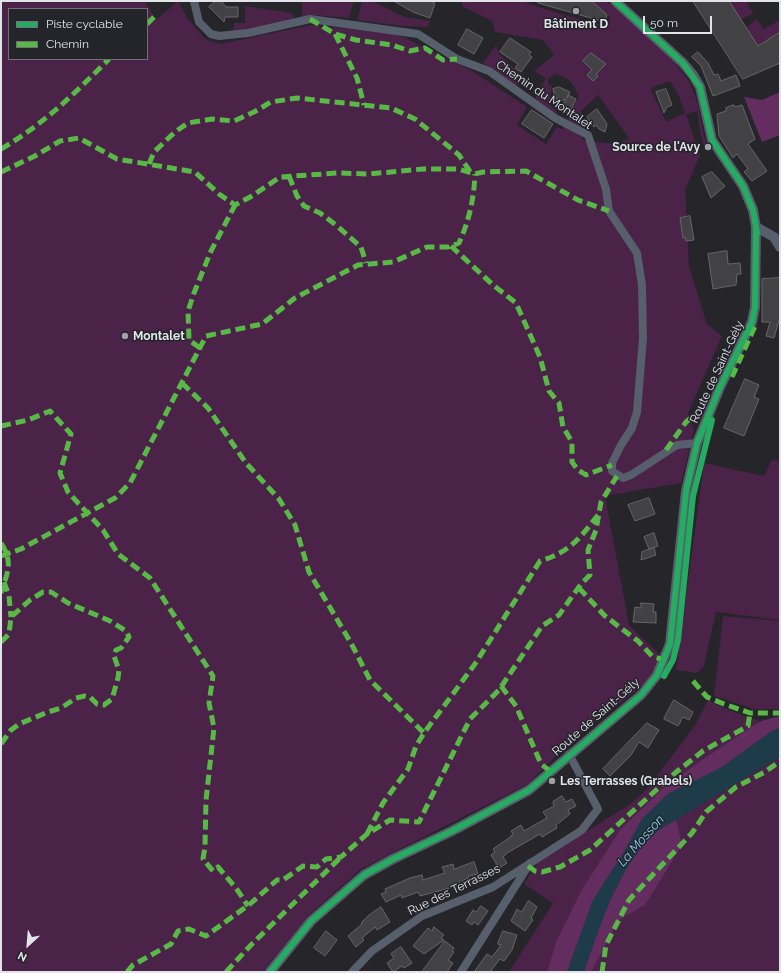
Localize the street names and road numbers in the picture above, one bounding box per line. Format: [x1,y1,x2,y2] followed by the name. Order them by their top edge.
[493,57,595,133] street label: Chemin du Montalet
[687,319,747,425] street label: Route de Saint-Gély
[549,675,643,759] street label: Route de Saint-Gély
[406,861,502,919] street label: Rue des Terrasses

